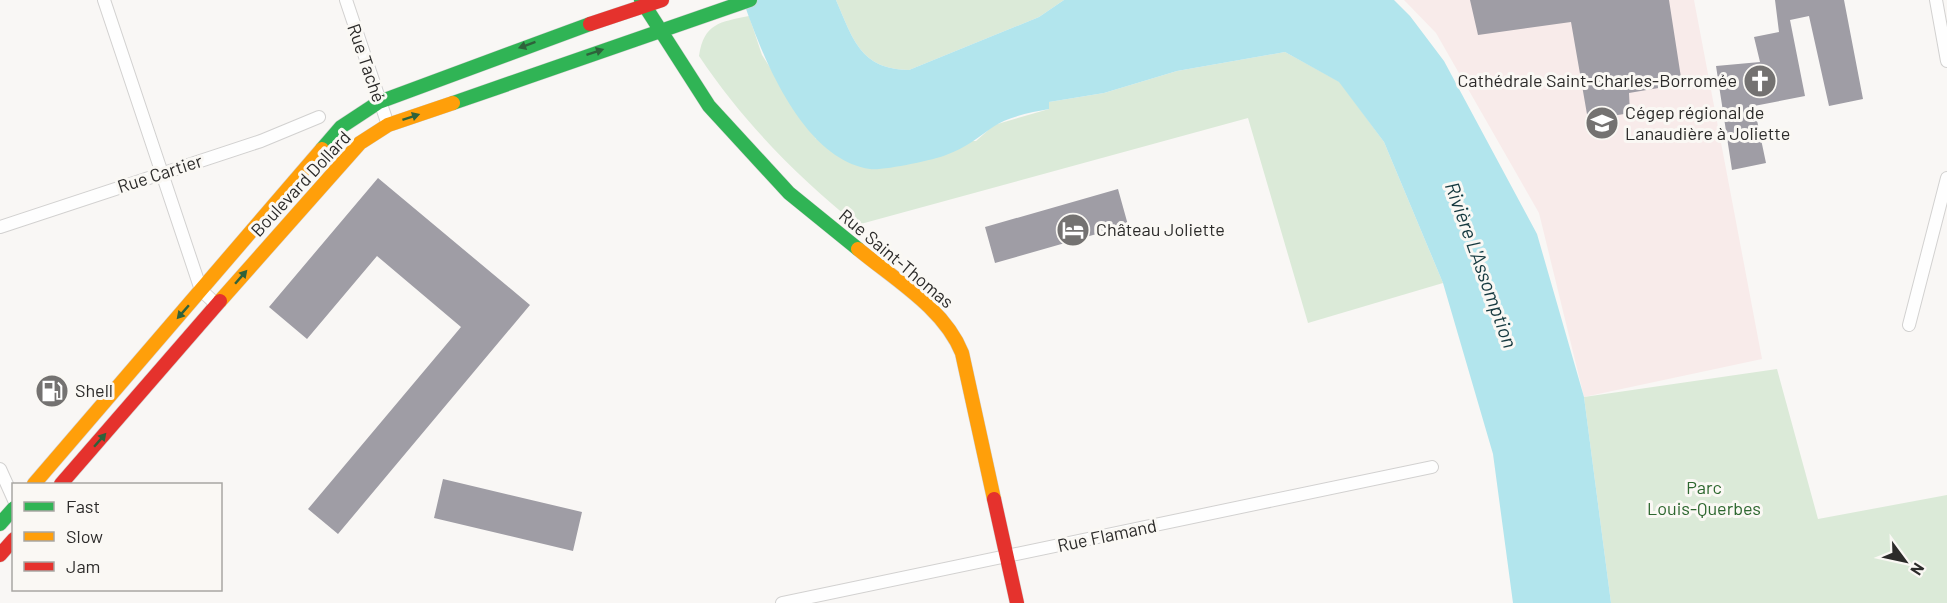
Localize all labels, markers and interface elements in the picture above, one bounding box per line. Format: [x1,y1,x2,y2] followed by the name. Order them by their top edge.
[343,21,391,105] street label: Rue Taché
[517,41,535,51] one-way arrow
[586,47,604,57] one-way arrow
[1742,63,1778,99] church icon: Cathédrale Saint-Charles-Borromée
[1458,69,1737,91] place label: Cathédrale Saint-Charles-Borromée
[1625,101,1790,144] place label: Cégep régional de Lanaudière à Joliette
[1584,105,1620,141] school or university icon: Cégep régional de Lanaudière à Joliette
[402,112,420,122] one-way arrow
[246,126,355,241] street label: Boulevard Dollard
[114,149,205,197] street label: Rue Cartier
[1441,178,1523,351] water label: Rivière L'Assomption
[835,204,958,312] street label: Rue Saint-Thomas
[1055,212,1091,248] hotel icon: Château Joliette
[1096,218,1225,240] place label: Château Joliette
[234,270,247,285] one-way arrow
[176,304,189,320] one-way arrow
[34,373,70,409] fuel station icon: Shell
[75,379,113,401] place label: Shell
[93,432,106,448] one-way arrow
[1647,476,1761,519] park label: Parc Louis-Querbes
[12,483,222,591] legend
[66,495,100,517] text: Fast
[1055,514,1158,556] street label: Rue Flamand
[66,525,103,547] text: Slow
[1875,531,1935,591] north arrow
[66,555,100,577] text: Jam
[1907,560,1929,579] text: N

